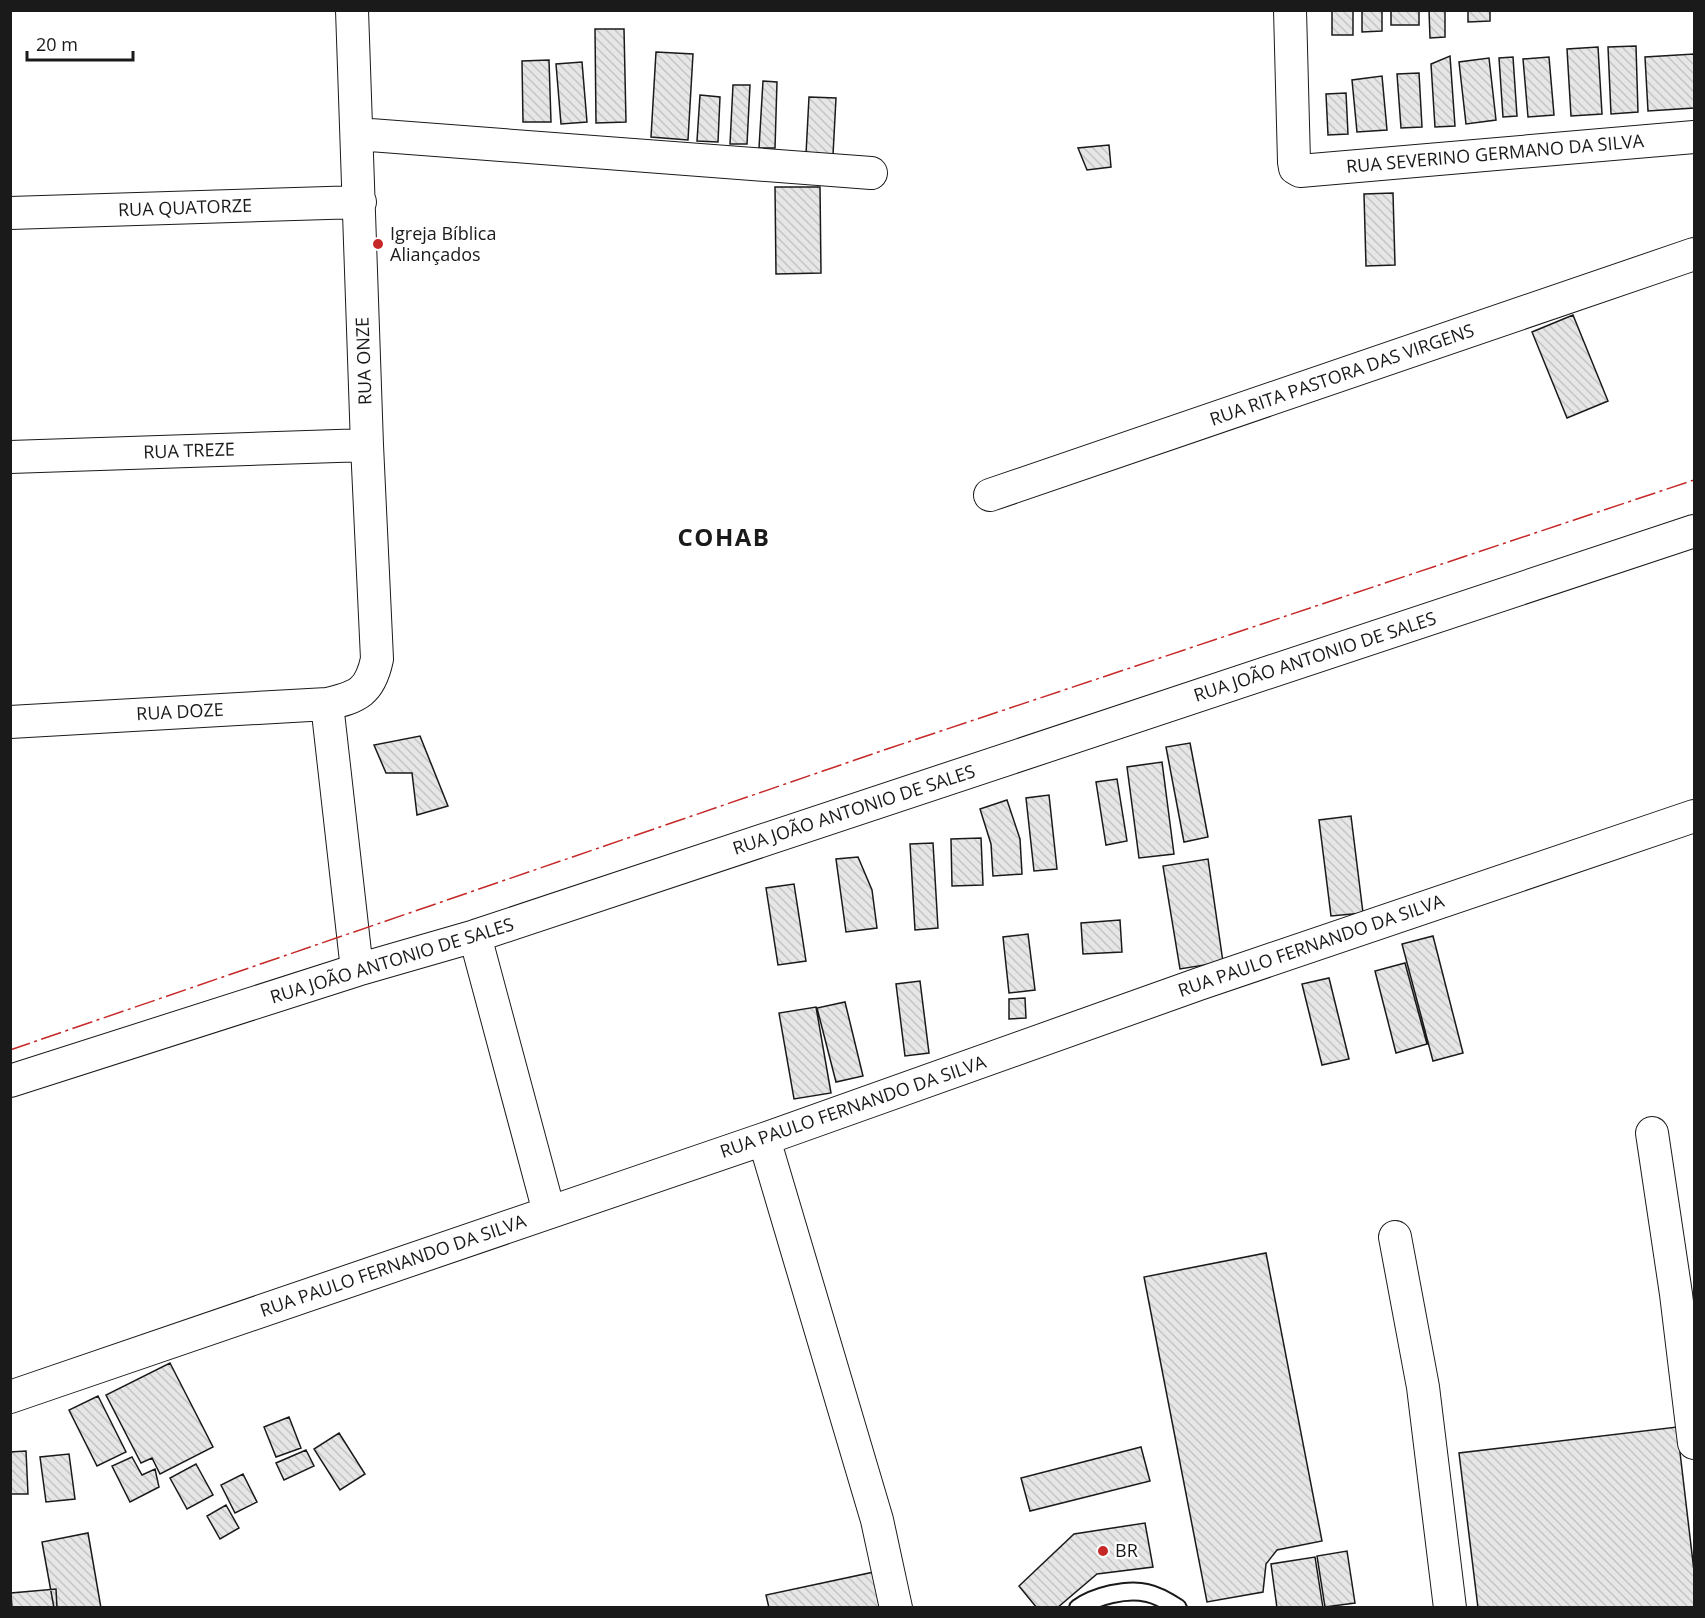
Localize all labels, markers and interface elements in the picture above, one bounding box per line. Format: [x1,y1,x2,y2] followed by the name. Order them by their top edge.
[27,24,134,62] scale bar
[36,32,78,56] text: 20 m
[1345,128,1645,178] street label: RUA SEVERINO GERMANO DA SILVA
[118,193,252,221] street label: RUA QUATORZE
[390,221,496,266] place label: Igreja Bíblica Aliançados
[371,237,385,251] marker: Igreja Bíblica Aliançados
[349,317,377,406] street label: RUA ONZE
[1206,317,1477,431] street label: RUA RITA PASTORA DAS VIRGENS
[143,436,235,464] street label: RUA TREZE
[678,520,770,553] district label: COHAB
[1190,605,1439,707] street label: RUA JOÃO ANTONIO DE SALES
[136,697,224,725] street label: RUA DOZE
[729,758,978,860] street label: RUA JOÃO ANTONIO DE SALES
[1174,888,1447,1002] street label: RUA PAULO FERNANDO DA SILVA
[267,911,517,1009] street label: RUA JOÃO ANTONIO DE SALES
[716,1049,989,1163] street label: RUA PAULO FERNANDO DA SILVA
[256,1208,529,1322] street label: RUA PAULO FERNANDO DA SILVA
[1115,1538,1138,1562] place label: BR
[1096,1544,1110,1558] marker: BR

